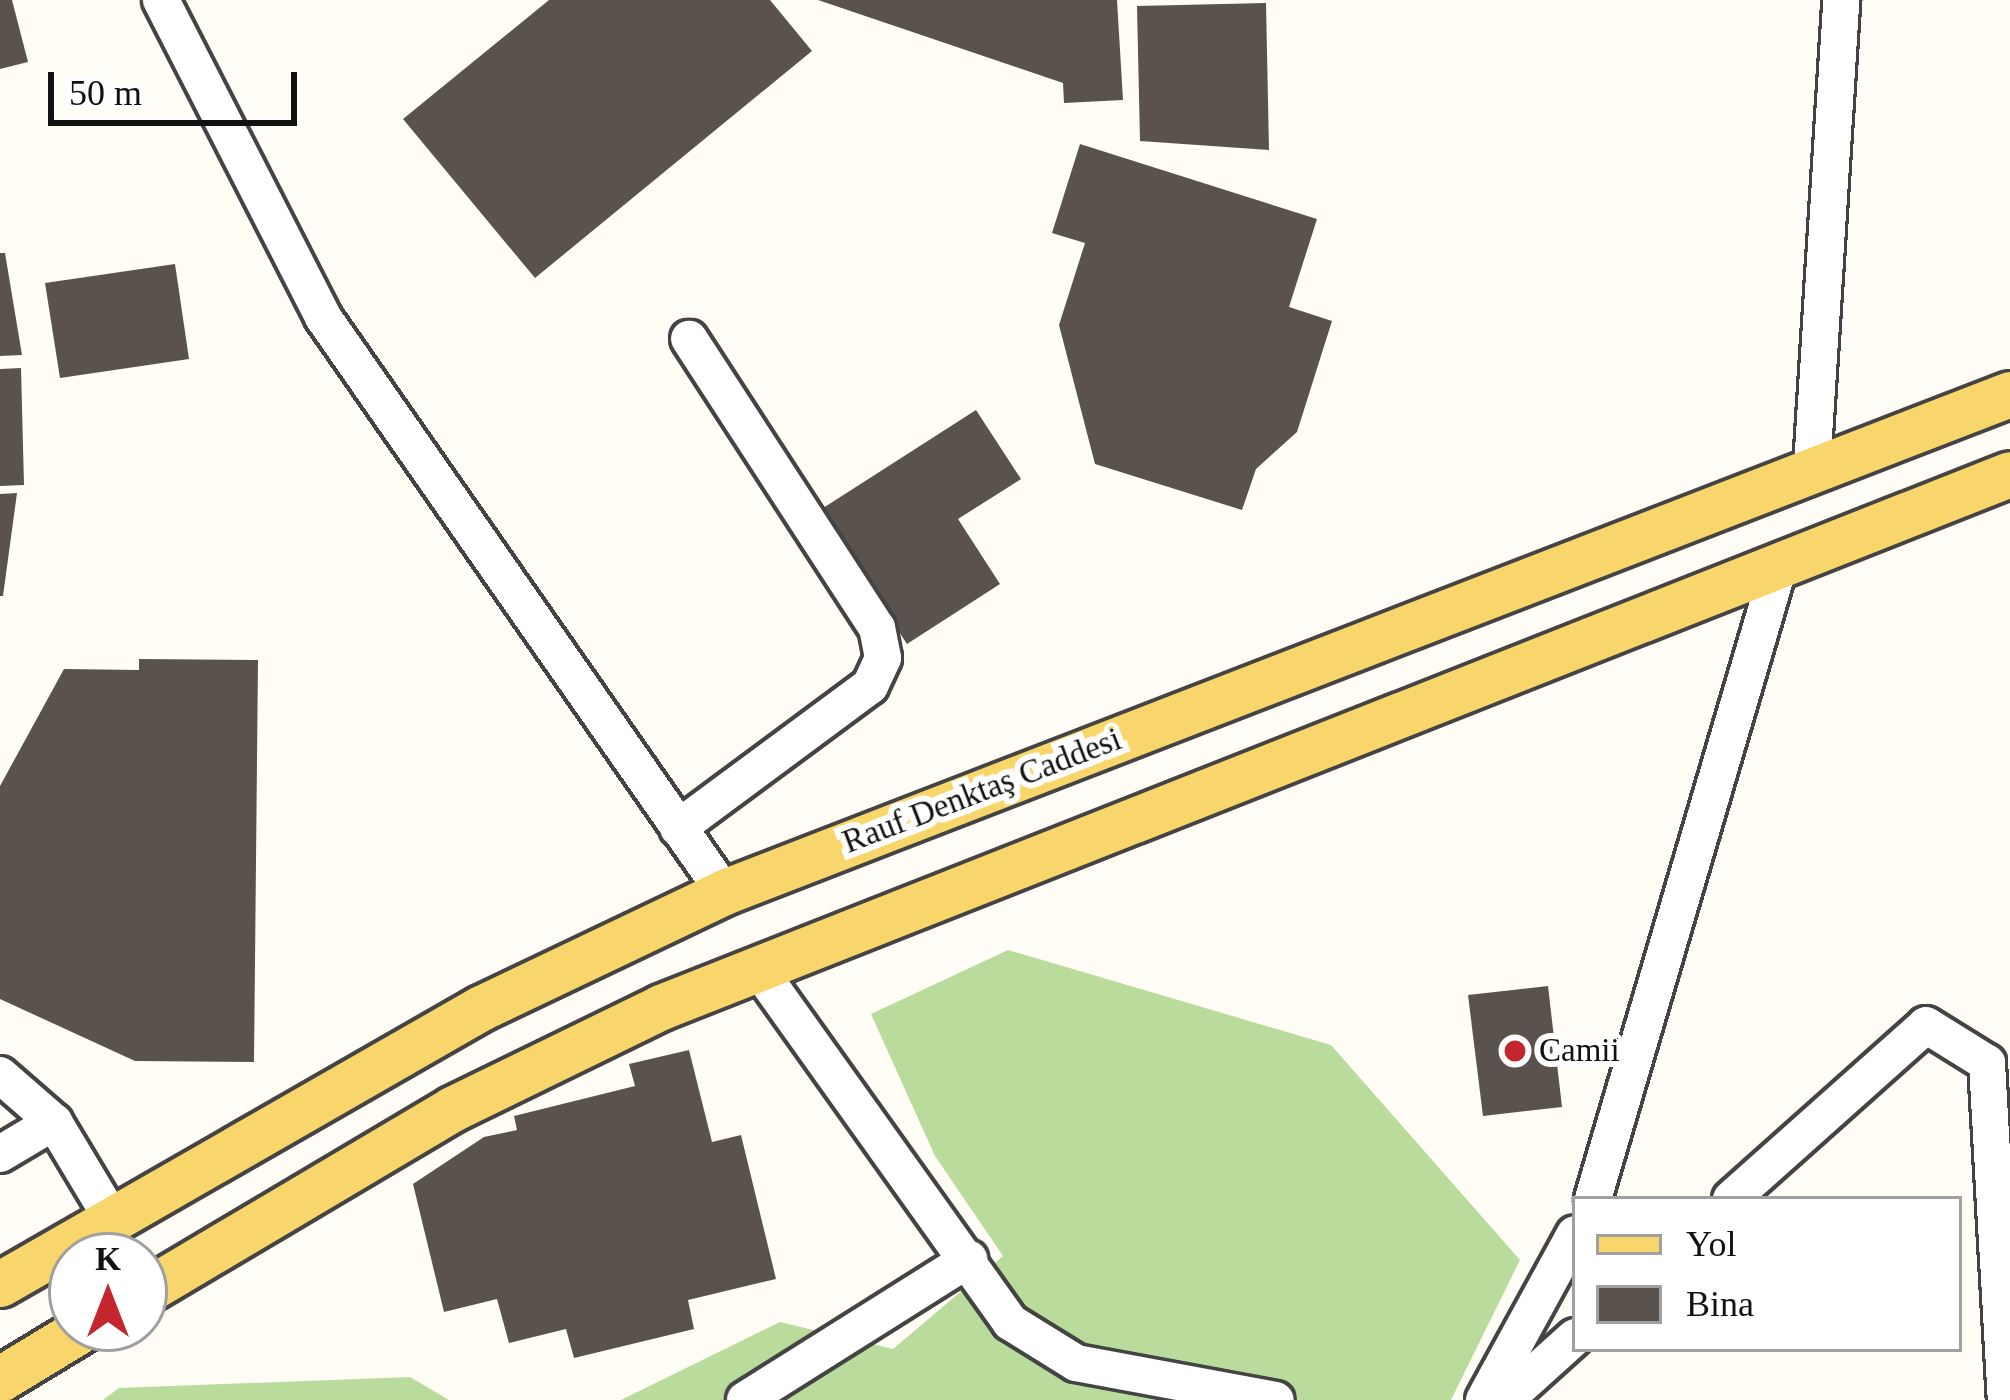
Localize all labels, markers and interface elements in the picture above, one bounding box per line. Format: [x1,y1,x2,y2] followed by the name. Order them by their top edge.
[54,48,303,122] scale bar
[69,73,142,113] text: 50 m
[837,720,1127,862] street label: Rauf Denktaş Caddesi
[1539,1031,1620,1071] place label: Camii
[1502,1038,1528,1064] marker: Camii
[1572,1196,1962,1352] legend
[1686,1224,1736,1264] text: Yol
[48,1232,168,1352] north arrow
[95,1241,121,1277] text: K
[1686,1284,1754,1324] text: Bina

